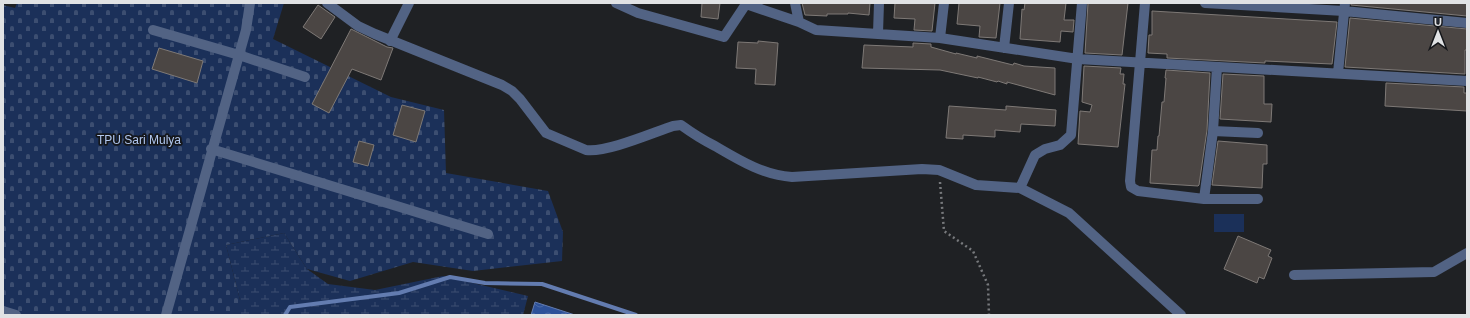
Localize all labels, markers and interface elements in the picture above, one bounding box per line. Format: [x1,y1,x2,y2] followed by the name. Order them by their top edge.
[1418,12,1458,52] north arrow
[1434,16,1442,28] text: U
[97,133,181,147] park label: TPU Sari Mulya

